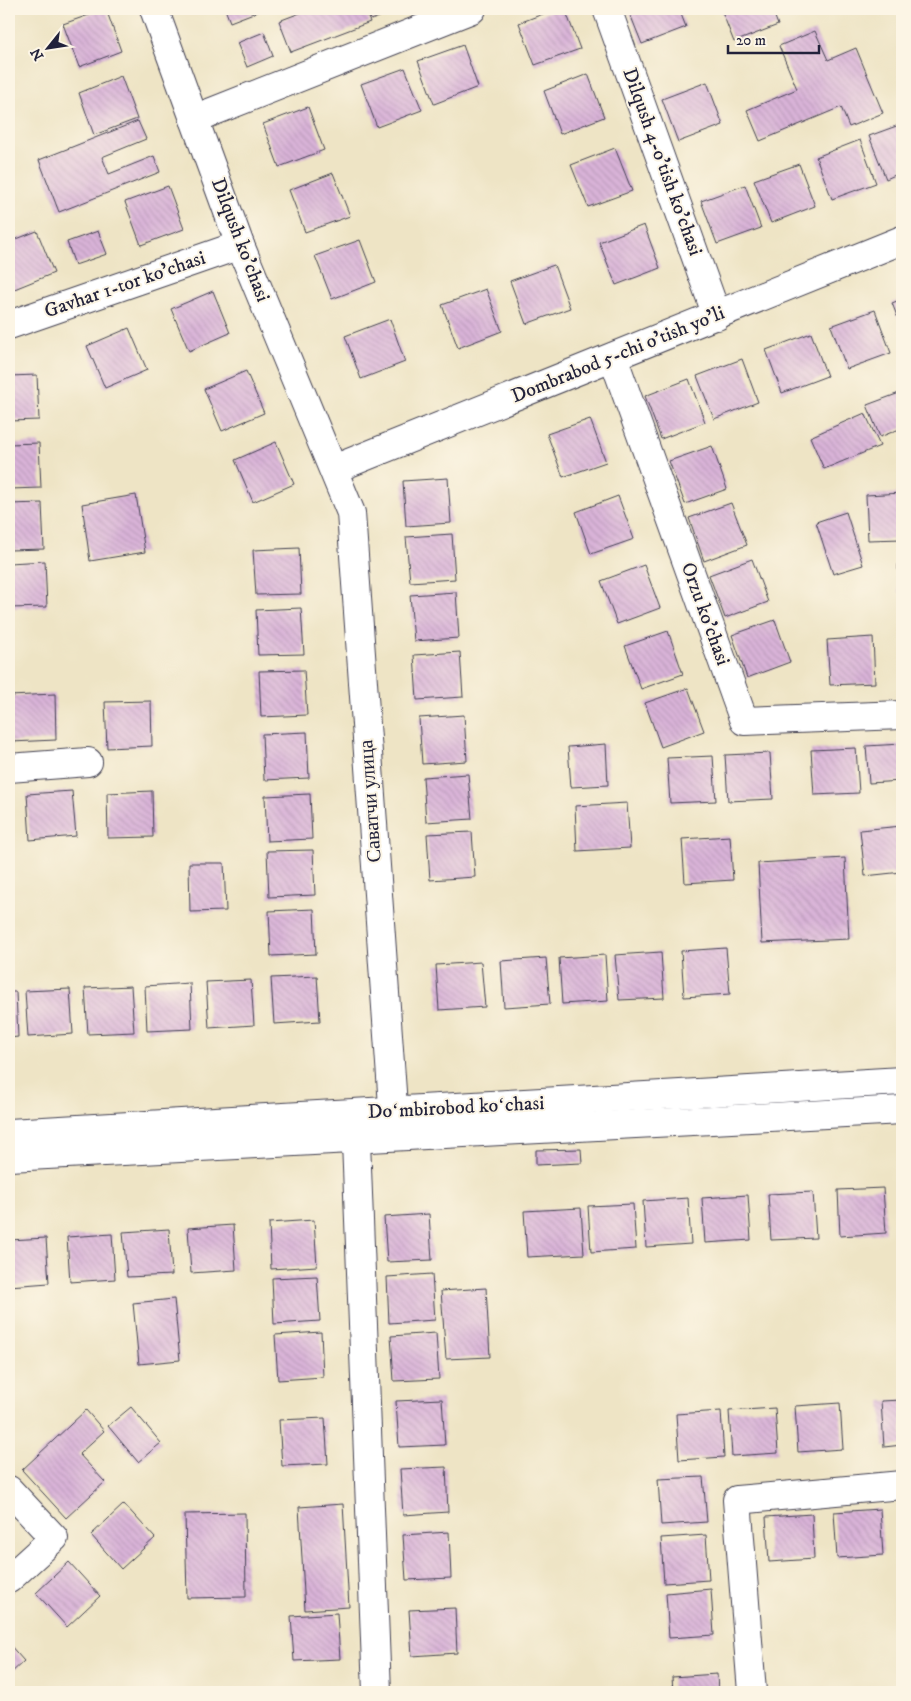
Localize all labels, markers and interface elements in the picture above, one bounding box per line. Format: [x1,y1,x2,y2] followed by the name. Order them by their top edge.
[22,22,72,72] north arrow
[728,22,820,54] scale bar
[736,31,766,50] text: 20 m
[27,44,48,63] text: N
[616,65,708,259] street label: Dilqush 4-o'tish ko'chasi
[205,175,275,305] street label: Dilqush ko'chasi
[41,246,209,324] street label: Gavhar 1-tor ko'chasi
[508,301,728,409] street label: Dombrabod 5-chi o'tish yo'li
[675,559,735,669] street label: Orzu ko'chasi
[354,739,388,863] street label: Саватчи улица
[367,1091,545,1125] street label: Doʻmbirobod koʻchasi

